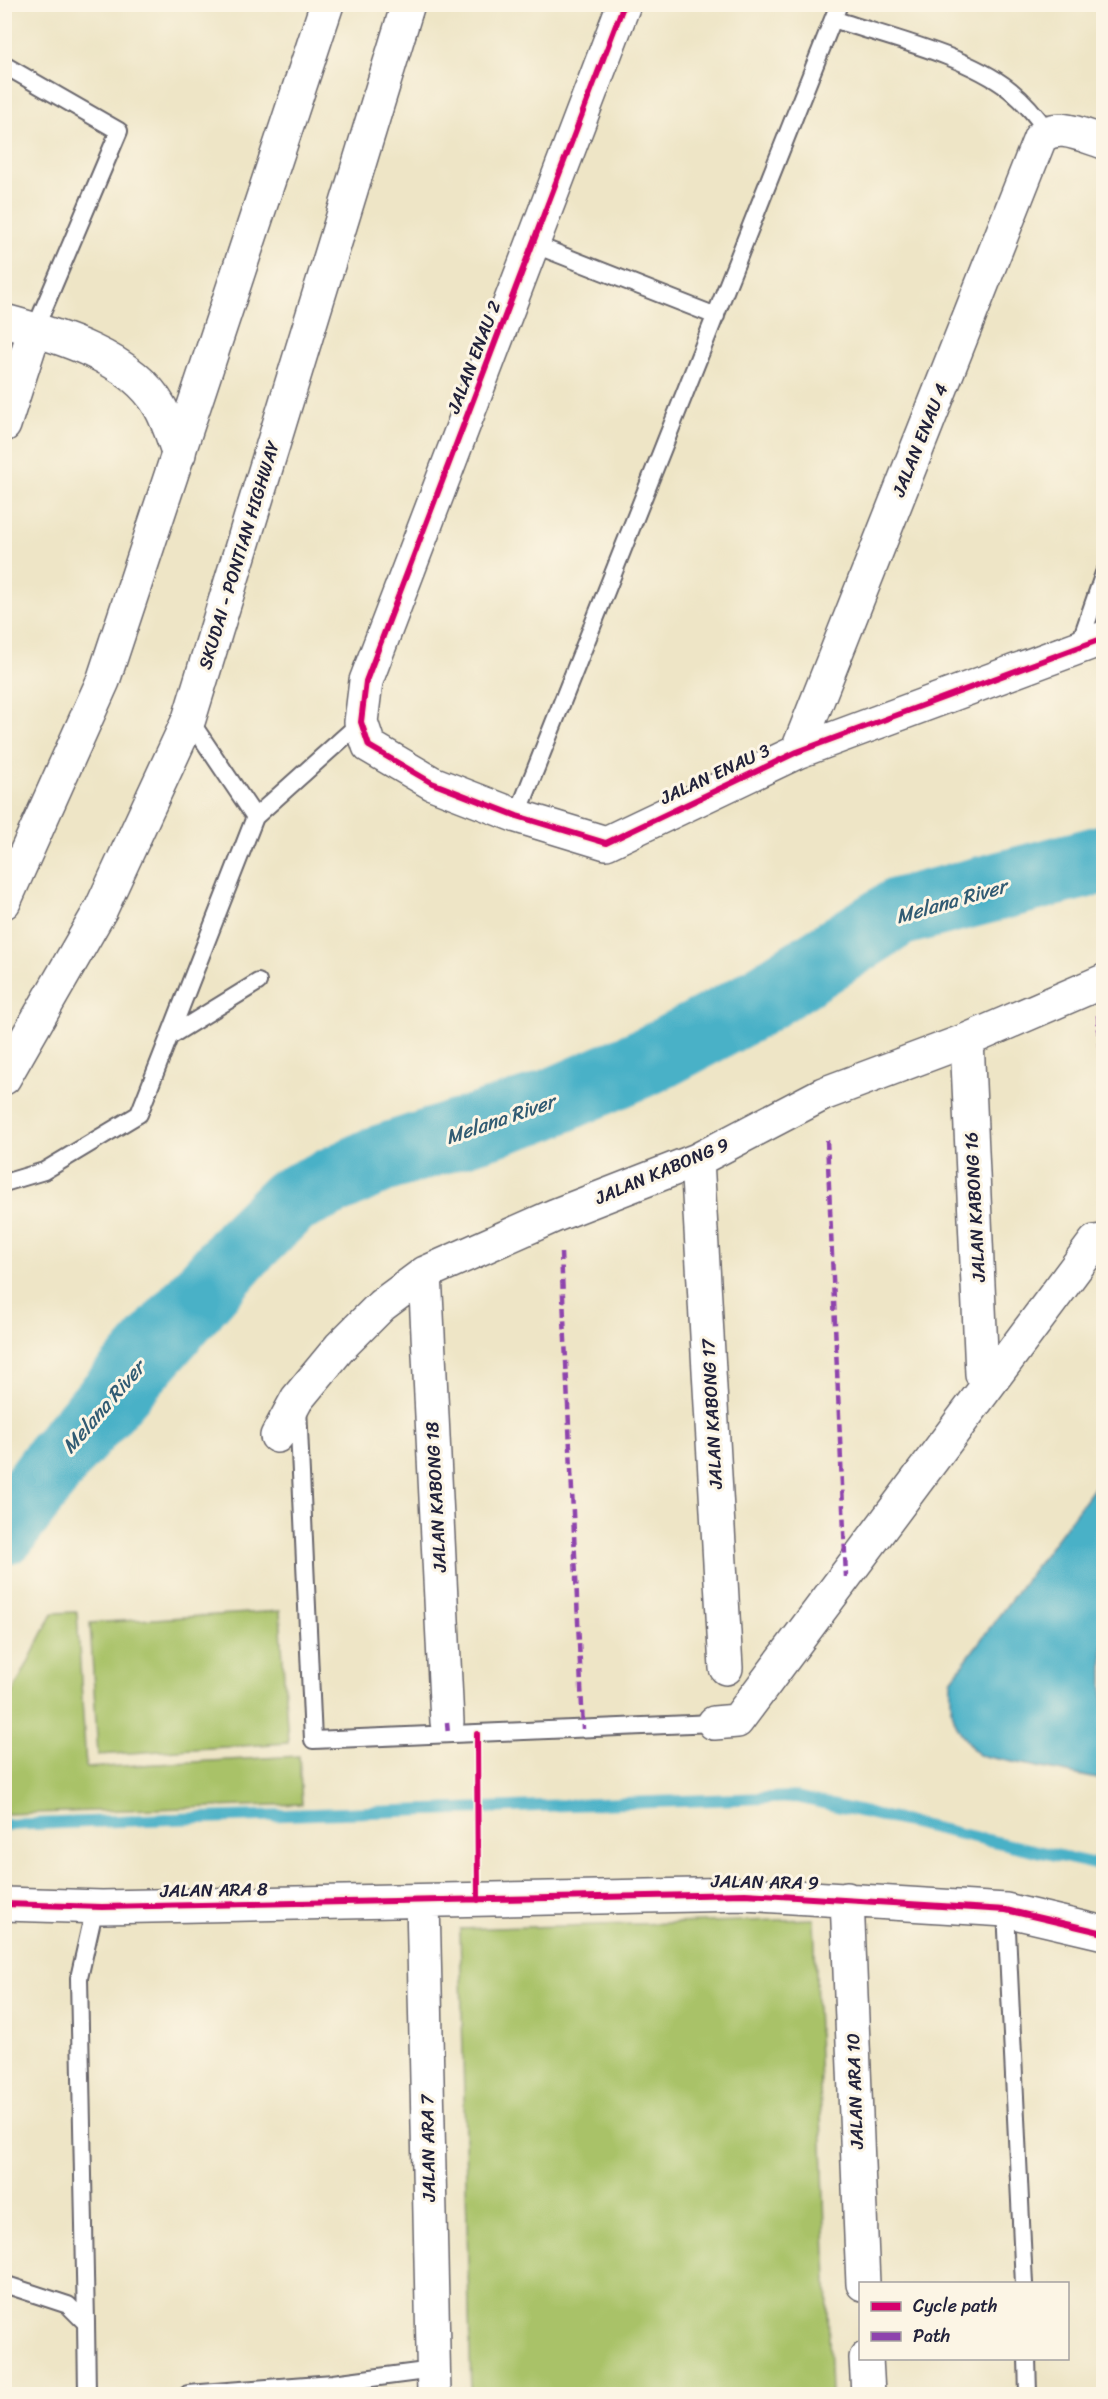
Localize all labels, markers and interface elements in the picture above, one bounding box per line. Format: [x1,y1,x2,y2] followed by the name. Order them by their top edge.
[437,296,510,419] street label: JALAN ENAU 2
[882,379,957,502] street label: JALAN ENAU 4
[189,436,289,674] street label: SKUDAI - PONTIAN HIGHWAY
[654,734,775,814] street label: JALAN ENAU 3
[892,868,1014,934] water label: Melana River
[441,1083,563,1155] water label: Melana River
[589,1128,734,1214] street label: JALAN KABONG 9
[955,1131,995,1284] street label: JALAN KABONG 16
[692,1337,732,1491] street label: JALAN KABONG 17
[53,1350,156,1462] water label: Melana River
[416,1421,456,1574] street label: JALAN KABONG 18
[710,1865,819,1899] street label: JALAN ARA 9
[159,1873,268,1907] street label: JALAN ARA 8
[837,2033,873,2150] street label: JALAN ARA 10
[411,2093,445,2203] street label: JALAN ARA 7
[859,2282,1069,2360] legend
[913,2290,997,2322] text: Cycle path
[913,2320,950,2352] text: Path

